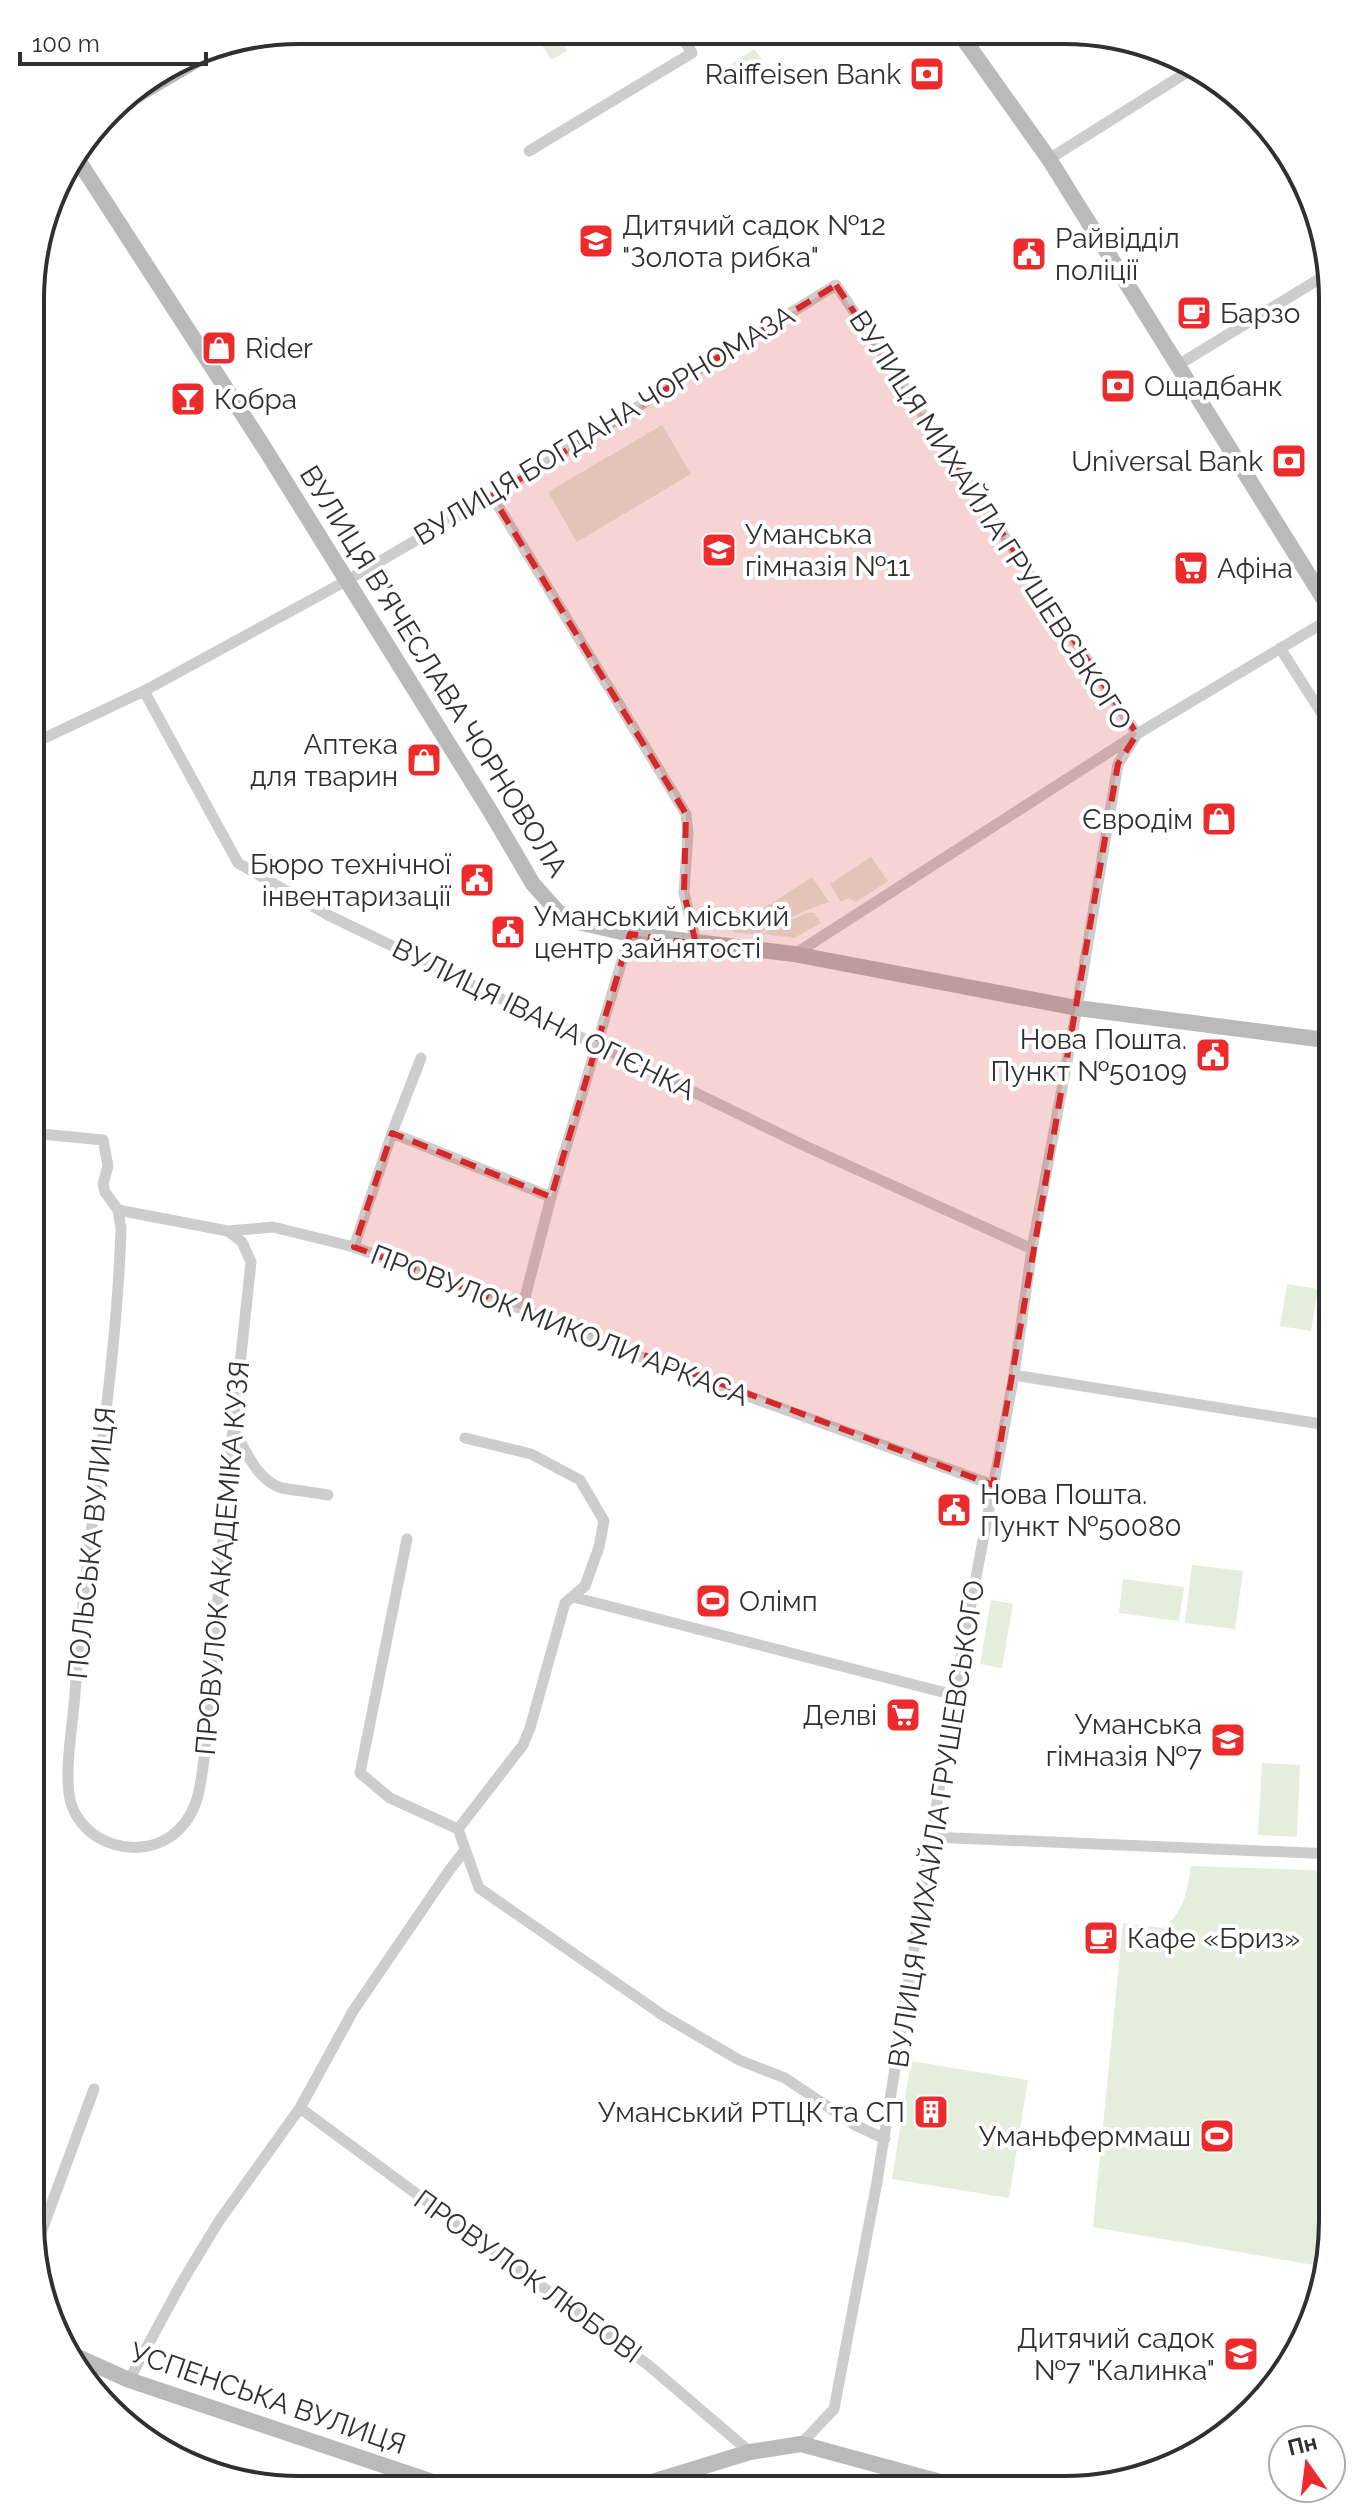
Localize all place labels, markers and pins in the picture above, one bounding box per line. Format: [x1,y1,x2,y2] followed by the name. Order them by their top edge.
[908,55,946,93] bank icon: Raiffeisen Bank
[705,58,901,91] place label: Raiffeisen Bank
[622,209,886,274] place label: Дитячий садок №12 "Золота рибка"
[577,222,615,260] school or university icon: Дитячий садок №12 "Золота рибка"
[1055,222,1180,287] place label: Райвідділ поліції
[1010,235,1048,273] public building icon: Райвідділ поліції
[1175,294,1213,332] cafe icon: Барзо
[1220,297,1300,330] place label: Барзо
[200,329,238,367] shop icon: Rider
[245,332,313,365] place label: Rider
[1099,367,1137,405] bank icon: Ощадбанк
[1144,370,1283,403] place label: Ощадбанк
[169,380,207,418] bar icon: Кобра
[214,383,297,416] place label: Кобра
[1270,442,1308,480] bank icon: Universal Bank
[1071,445,1263,478] place label: Universal Bank
[745,518,910,583] place label: Уманська гімназія №11
[700,531,738,569] school or university icon: Уманська гімназія №11
[1172,549,1210,587] supermarket icon: Афіна
[1217,552,1293,585] place label: Афіна
[250,728,398,793] place label: Аптека для тварин
[405,741,443,779] shop icon: Аптека для тварин
[1200,800,1238,838] shop icon: Євродім
[1082,803,1193,836] place label: Євродім
[250,848,451,913] place label: Бюро технічної інвентаризації
[458,861,496,899] public building icon: Бюро технічної інвентаризації
[534,900,789,965] place label: Уманський міський центр зайнятості
[489,913,527,951] public building icon: Уманський міський центр зайнятості
[991,1023,1187,1088] place label: Нова Пошта. Пункт №50109
[1194,1036,1232,1074] public building icon: Нова Пошта. Пункт №50109
[980,1478,1182,1543] place label: Нова Пошта. Пункт №50080
[935,1491,973,1529] public building icon: Нова Пошта. Пункт №50080
[694,1582,732,1620] sports icon: Олімп
[739,1585,818,1618] place label: Олімп
[884,1696,922,1734] supermarket icon: Делві
[803,1699,877,1732] place label: Делві
[1046,1708,1202,1773] place label: Уманська гімназія №7
[1209,1721,1247,1759] school or university icon: Уманська гімназія №7
[1082,1919,1120,1957] cafe icon: Кафе «Бриз»
[1127,1922,1300,1955] place label: Кафе «Бриз»
[912,2093,950,2131] building icon: Уманський РТЦК та СП
[598,2096,905,2129] place label: Уманський РТЦК та СП
[1198,2117,1236,2155] sports icon: Уманьферммаш
[979,2120,1191,2153] place label: Уманьферммаш
[1017,2322,1215,2387] place label: Дитячий садок №7 "Калинка"
[1222,2335,1260,2373] school or university icon: Дитячий садок №7 "Калинка"

